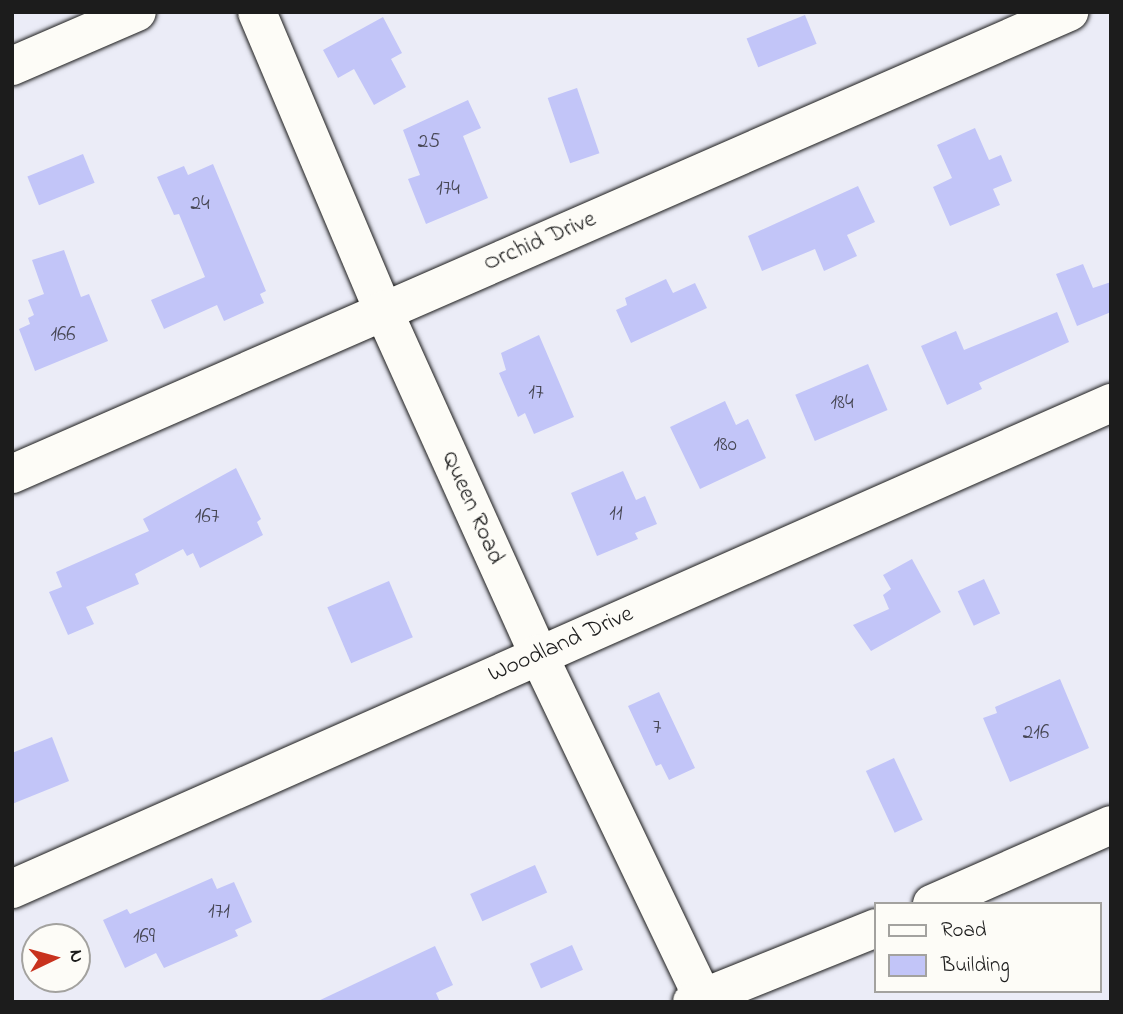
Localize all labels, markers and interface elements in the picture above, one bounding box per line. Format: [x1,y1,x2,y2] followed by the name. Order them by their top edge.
[418,129,440,155] house number: 25
[436,176,460,202] house number: 174
[190,191,210,217] house number: 24
[480,205,600,279] street label: Orchid Drive
[50,322,76,348] house number: 166
[528,380,544,406] house number: 17
[830,390,854,416] house number: 184
[713,432,737,458] house number: 180
[434,447,510,569] street label: Queen Road
[609,501,623,527] house number: 11
[195,504,219,530] house number: 167
[484,600,638,690] street label: Woodland Drive
[653,715,661,741] house number: 7
[1023,720,1049,746] house number: 216
[208,899,230,925] house number: 171
[874,902,1102,993] legend
[941,916,987,946] text: Road
[21,923,91,993] north arrow
[133,924,155,950] house number: 169
[61,949,89,964] text: N
[941,951,1010,981] text: Building

